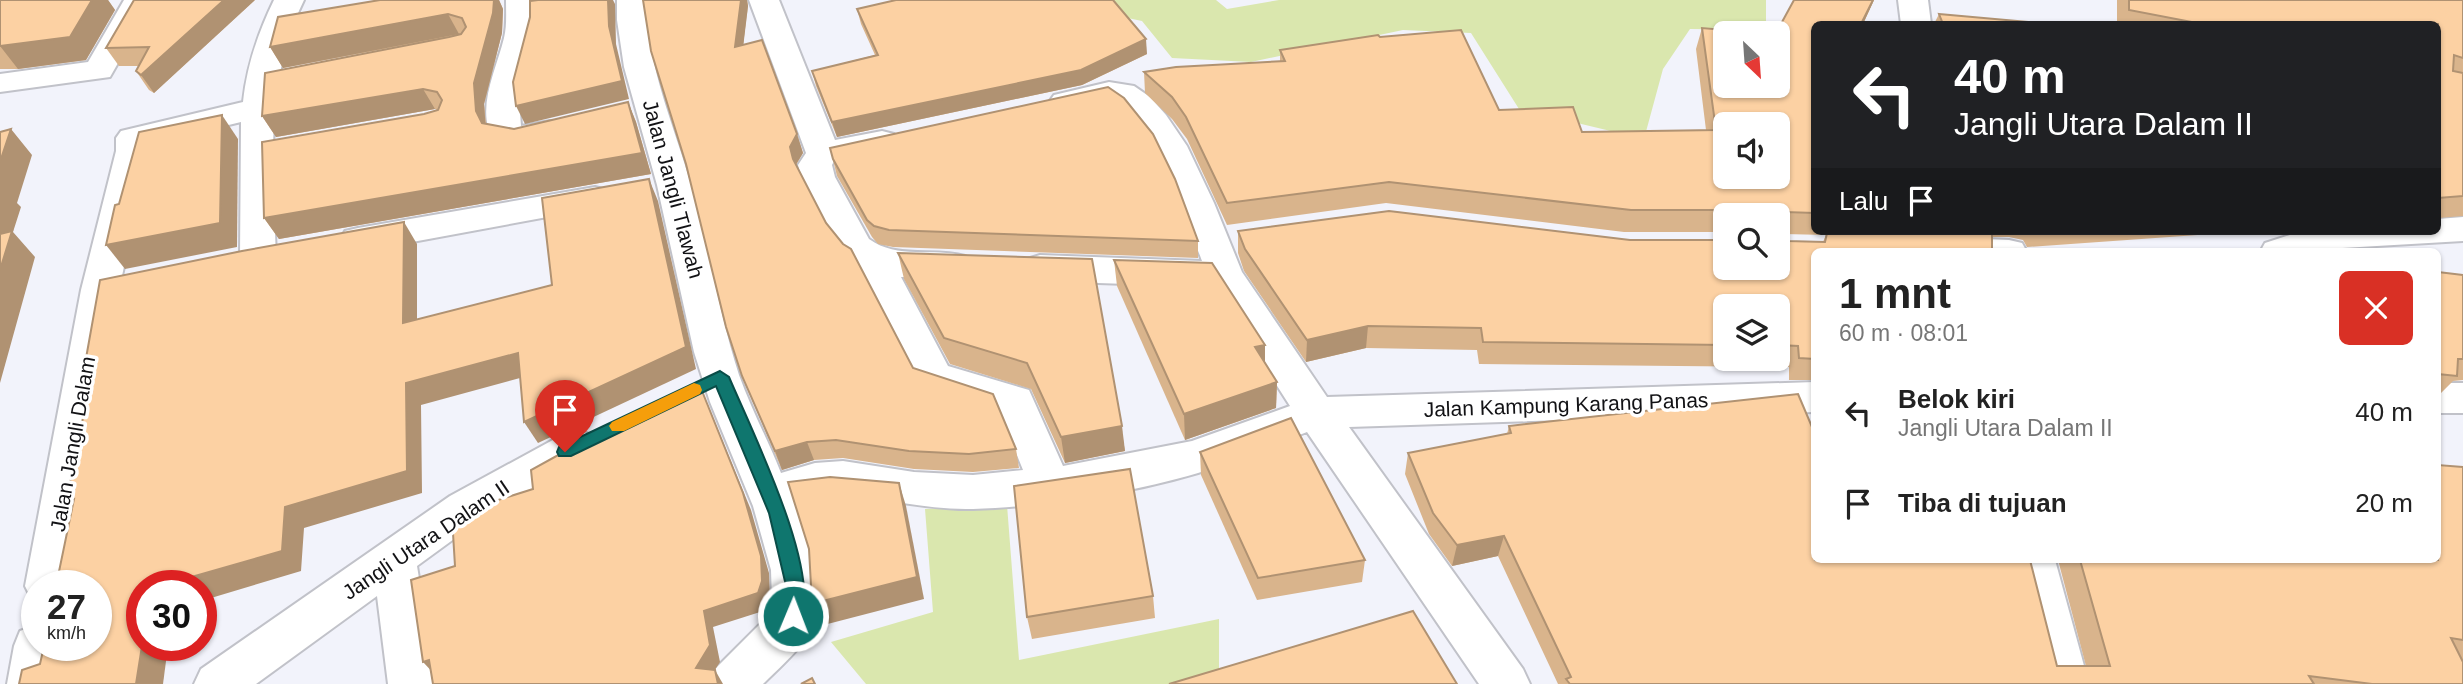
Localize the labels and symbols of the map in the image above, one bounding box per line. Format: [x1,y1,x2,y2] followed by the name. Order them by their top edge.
[1713,21,1790,98] north arrow
[639,97,708,281] street label: Jalan Jangli Tlawah
[46,355,99,533] street label: Jalan Jangli Dalam
[535,380,595,452] pin
[1423,388,1709,421] street label: Jalan Kampung Karang Panas
[338,475,513,604] street label: Jangli Utara Dalam II
[126,570,217,661] speed limit sign: 30
[756,579,830,653] position arrow

